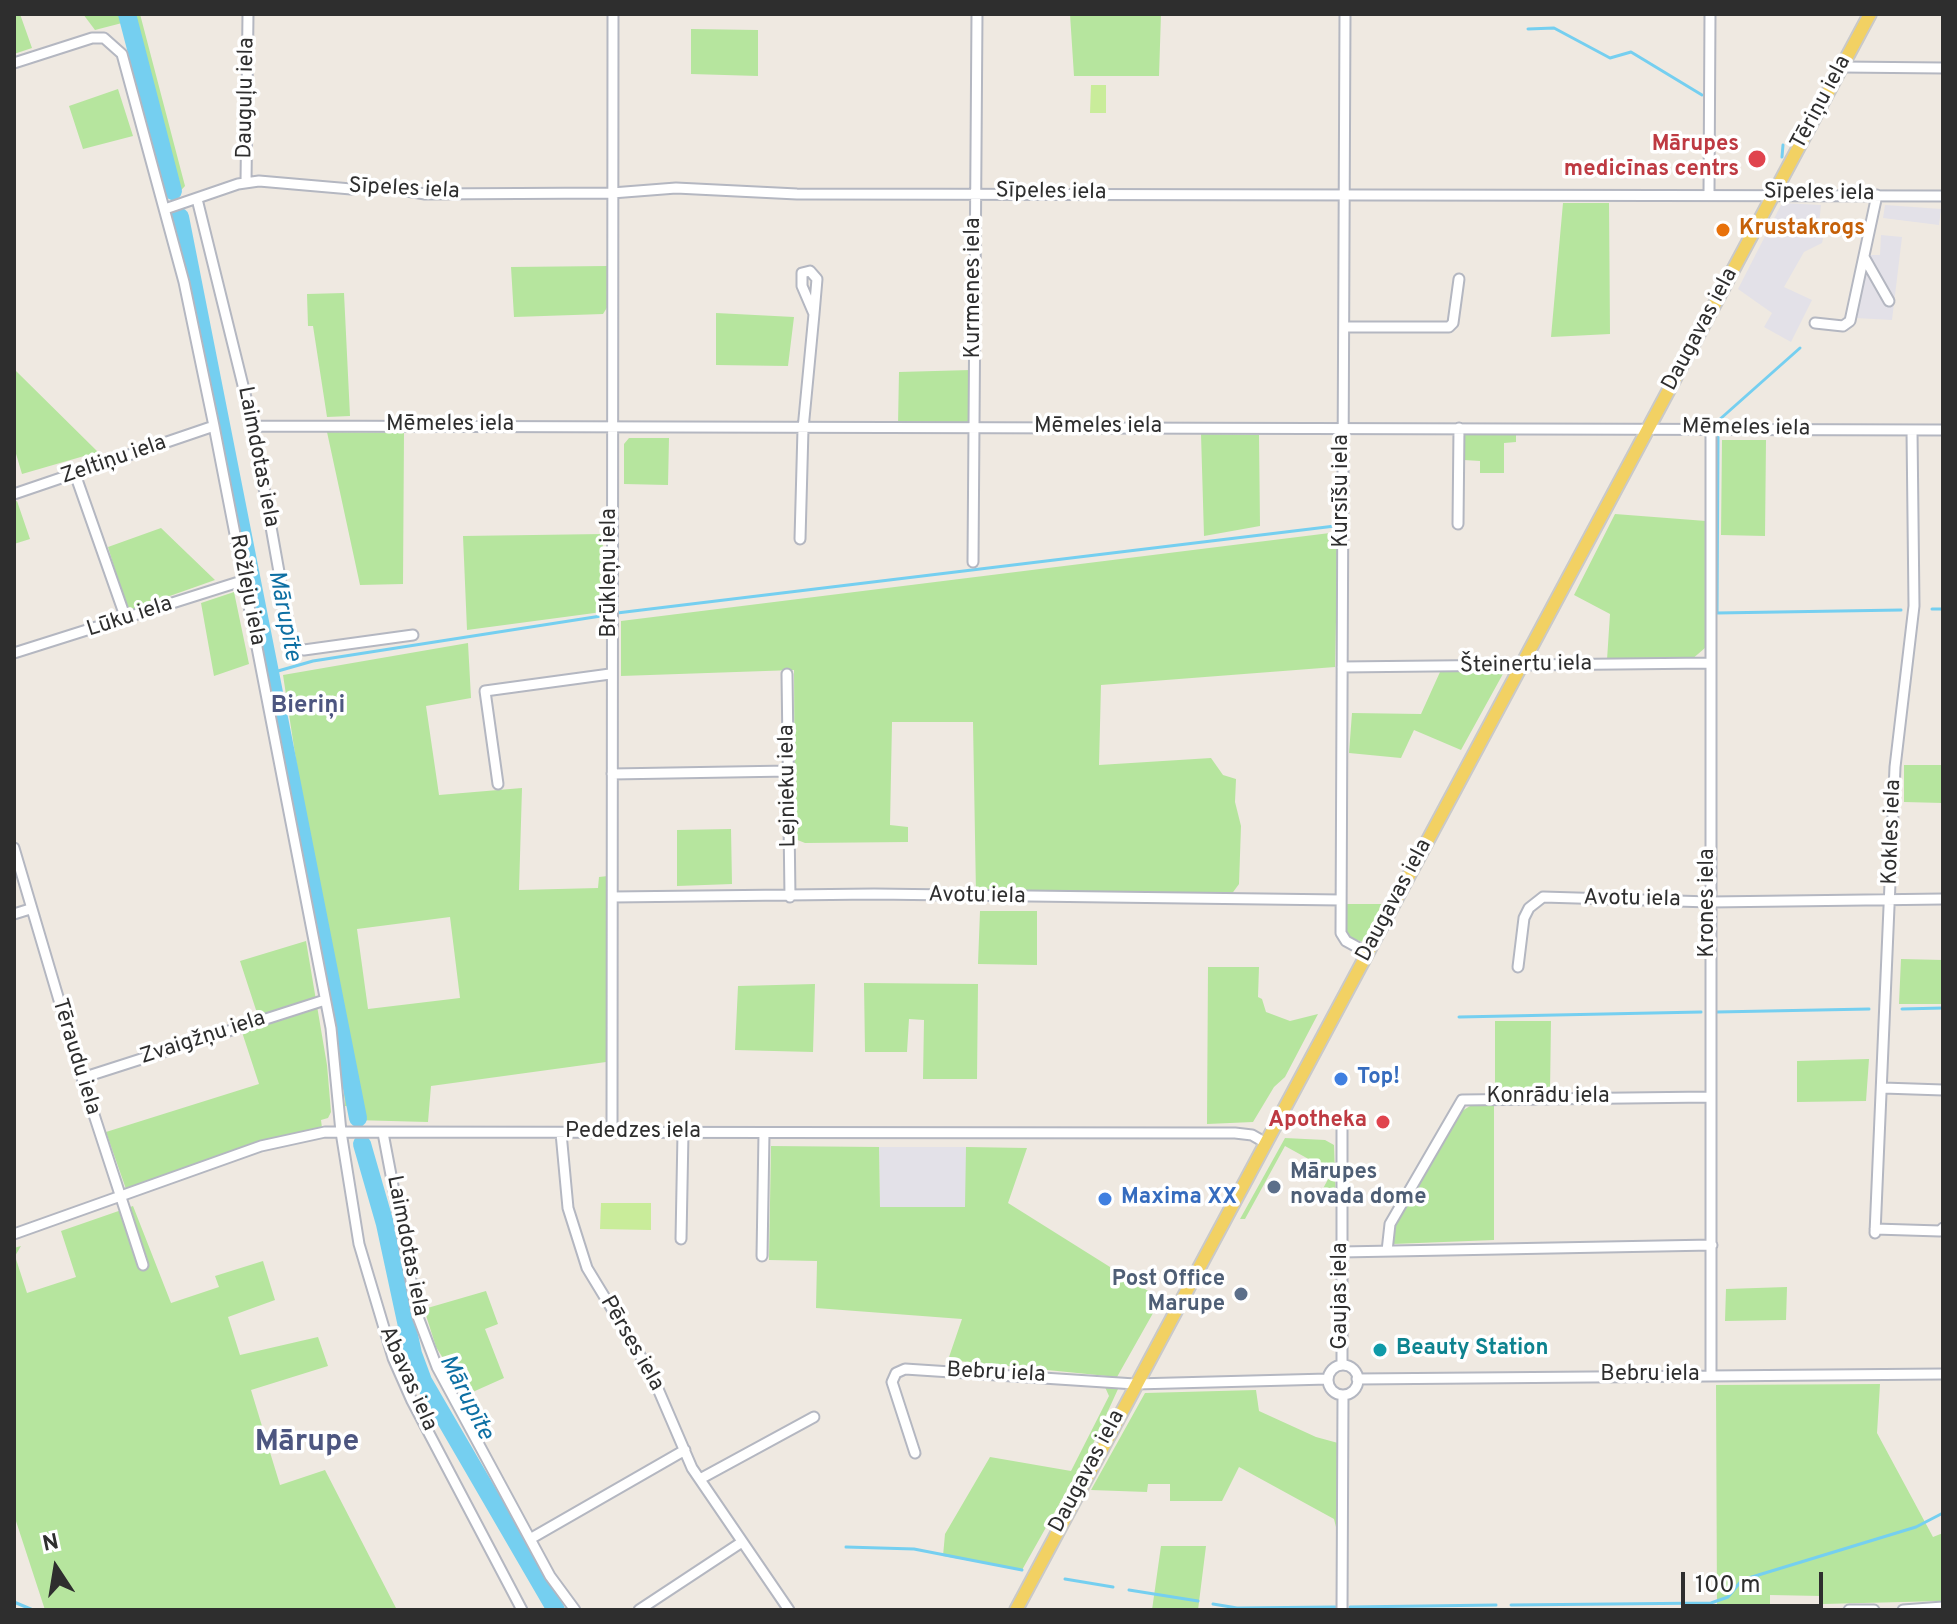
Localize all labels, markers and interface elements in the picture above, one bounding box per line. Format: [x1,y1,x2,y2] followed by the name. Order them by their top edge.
[233,37,261,159] street label: Dauguļu iela
[1786,52,1858,154] street label: Tēriņu iela
[1564,133,1739,184] place label: Mārupes medicīnas centrs
[1746,148,1768,170] marker: Mārupes medicīnas centrs
[348,174,460,206] street label: Sīpeles iela
[995,179,1107,207] street label: Sīpeles iela
[1763,180,1875,208] street label: Sīpeles iela
[1739,217,1865,243] place label: Krustakrogs
[962,218,988,358] street label: Kurmenes iela
[1714,221,1732,239] marker: Krustakrogs
[1658,264,1744,396] street label: Daugavas iela
[230,384,284,530] street label: Laimdotas iela
[386,413,514,439] street label: Mēmeles iela
[1034,415,1162,441] street label: Mēmeles iela
[1682,415,1810,443] street label: Mēmeles iela
[58,431,170,491] street label: Zeltiņu iela
[1330,434,1356,548] street label: Kursīšu iela
[598,508,624,638] street label: Brūkleņu iela
[222,532,270,648] street label: Rožleju iela
[260,568,306,664] water label: Mārupīte
[84,592,176,644] street label: Lūku iela
[1460,652,1592,680] street label: Šteinertu iela
[271,693,345,721] district label: Bieriņi
[775,724,803,848] street label: Lejnieku iela
[1878,779,1908,885] street label: Kokles iela
[1352,835,1438,967] street label: Daugavas iela
[1696,848,1722,958] street label: Krones iela
[928,883,1026,911] street label: Avotu iela
[1583,886,1681,914] street label: Avotu iela
[45,996,105,1118] street label: Tēraudu iela
[137,1006,269,1072] street label: Zvaigžņu iela
[1357,1066,1400,1092] place label: Top!
[1332,1070,1350,1088] marker: Top!
[1486,1085,1610,1111] street label: Konrādu iela
[1268,1109,1367,1135] place label: Apotheka
[1374,1113,1392,1131] marker: Apotheka
[565,1120,701,1146] street label: Pededzes iela
[1290,1161,1426,1212] place label: Mārupes novada dome
[379,1173,433,1319] street label: Laimdotas iela
[1265,1178,1283,1196] marker: Mārupes novada dome
[1121,1186,1237,1212] place label: Maxima XX
[1096,1190,1114,1208] marker: Maxima XX
[1329,1242,1355,1350] street label: Gaujas iela
[1112,1268,1225,1320] place label: Post Office Marupe
[1232,1285,1250,1303] marker: Post Office Marupe
[593,1292,669,1396] street label: Pērses iela
[372,1323,442,1435] street label: Abavas iela
[1396,1337,1548,1363] place label: Beauty Station
[1371,1341,1389,1359] marker: Beauty Station
[431,1351,499,1445] water label: Mārupīte
[946,1358,1046,1390] street label: Bebru iela
[1600,1363,1700,1389] street label: Bebru iela
[1045,1406,1131,1538] street label: Daugavas iela
[255,1426,359,1462] district label: Mārupe
[16,1528,96,1608] north arrow
[40,1529,61,1559] text: N
[1685,1556,1827,1606] scale bar
[1695,1571,1761,1601] text: 100 m

